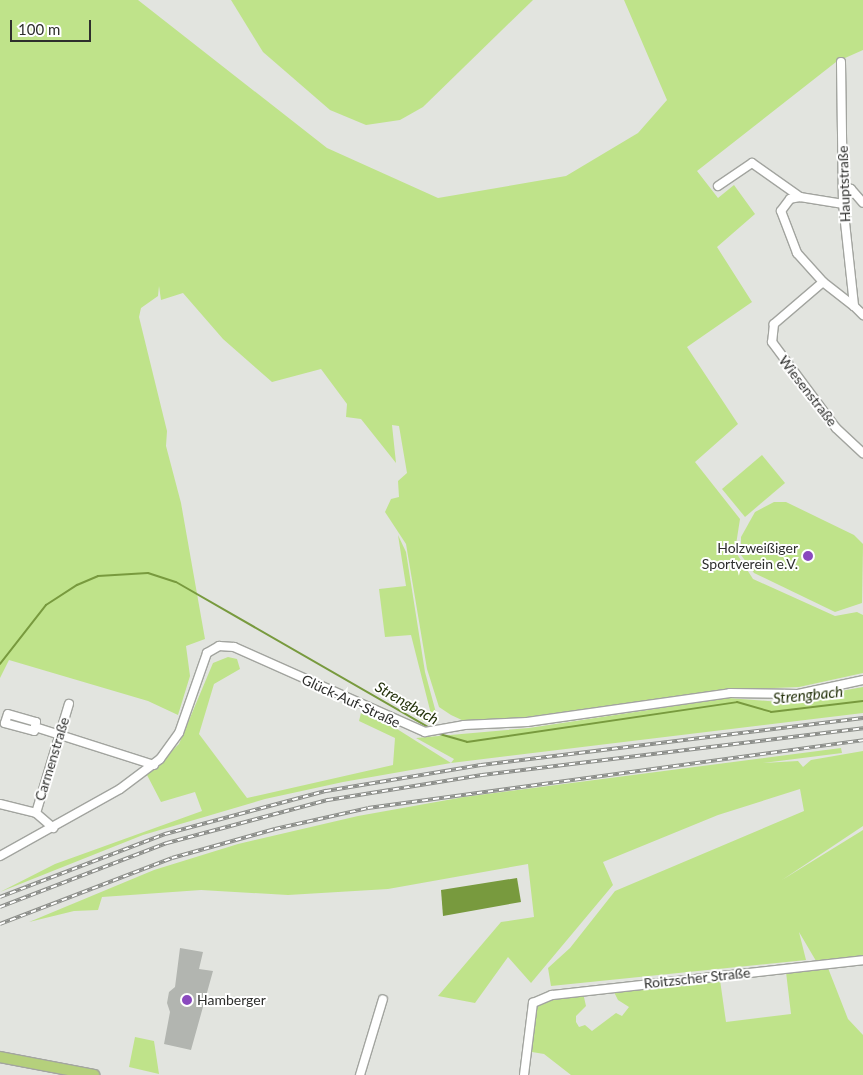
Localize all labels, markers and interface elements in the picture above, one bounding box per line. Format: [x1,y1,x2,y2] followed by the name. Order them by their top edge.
[12,10,94,42] scale bar
[18,20,60,38] text: 100 m
[834,145,854,223] street label: Hauptstraße
[775,352,841,430] street label: Wiesenstraße
[702,540,798,572] place label: Holzweißiger Sportverein e.V.
[802,550,814,562] marker: Holzweißiger Sportverein e.V.
[299,671,403,731] street label: Glück-Auf-Straße
[372,678,442,728] water label: Strengbach
[772,682,844,708] water label: Strengbach
[31,715,73,803] street label: Carmenstraße
[643,964,751,992] street label: Roitzscher Straße
[197,992,266,1008] place label: Hamberger
[181,994,193,1006] marker: Hamberger

